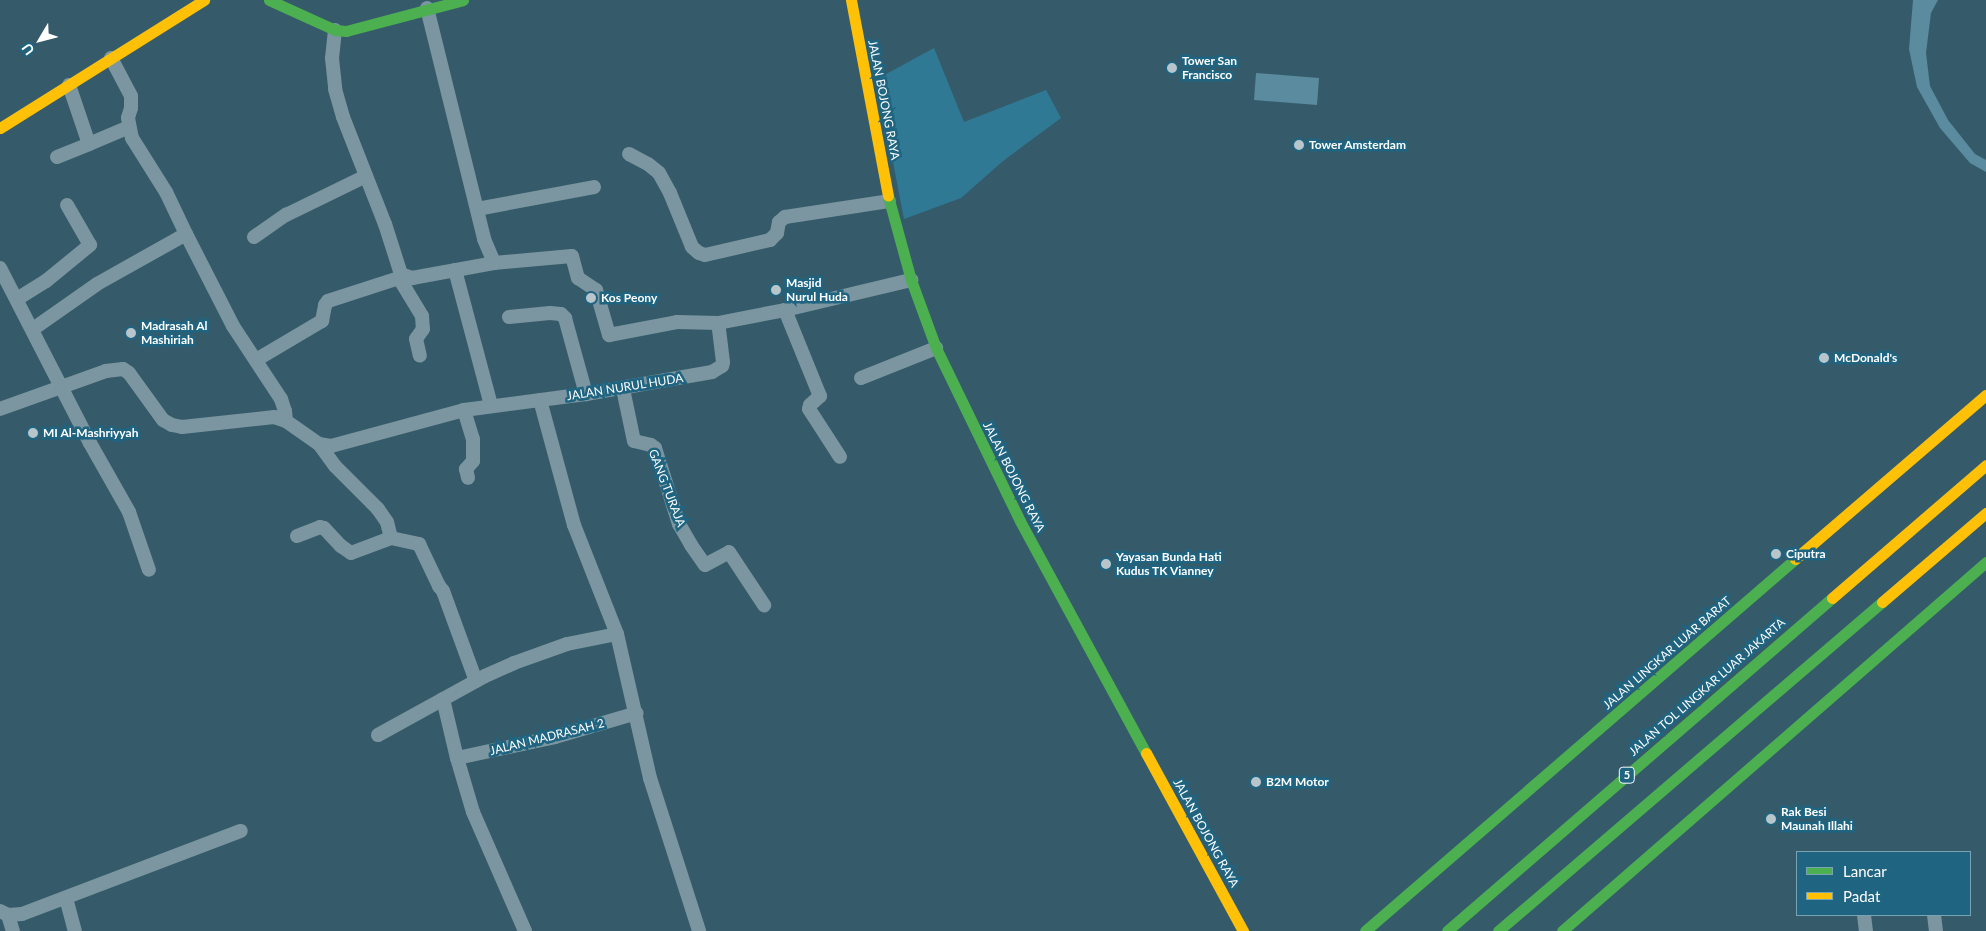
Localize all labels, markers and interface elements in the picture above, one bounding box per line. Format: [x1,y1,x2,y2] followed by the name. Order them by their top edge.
[15,15,65,65] north arrow
[865,39,903,161] street label: JALAN BOJONG RAYA
[18,40,38,59] text: U
[1182,54,1237,82] place label: Tower San Francisco
[1166,62,1178,74] marker: Tower San Francisco
[1309,138,1407,152] place label: Tower Amsterdam
[1293,139,1305,151] marker: Tower Amsterdam
[786,276,848,304] place label: Masjid Nurul Huda
[770,284,782,296] marker: Masjid Nurul Huda
[601,291,657,305] place label: Kos Peony
[585,292,597,304] marker: Kos Peony
[141,319,208,347] place label: Madrasah Al Mashiriah
[125,327,137,339] marker: Madrasah Al Mashiriah
[1834,351,1897,365] place label: McDonald's
[1818,352,1830,364] marker: McDonald's
[566,371,684,403] street label: JALAN NURUL HUDA
[980,419,1048,535] street label: JALAN BOJONG RAYA
[43,426,139,440] place label: MI Al-Mashriyyah
[27,427,39,439] marker: MI Al-Mashriyyah
[646,447,688,529] street label: GANG TURAJA
[1786,547,1826,561] place label: Ciputra
[1770,548,1782,560] marker: Ciputra
[1116,550,1222,578] place label: Yayasan Bunda Hati Kudus TK Vianney
[1100,558,1112,570] marker: Yayasan Bunda Hati Kudus TK Vianney
[1600,594,1734,712] street label: JALAN LINGKAR LUAR BARAT
[1626,615,1788,759] street label: JALAN TOL LINGKAR LUAR JAKARTA
[488,716,606,758] street label: JALAN MADRASAH 2
[1618,766,1636,784] road number: 5
[1266,775,1329,789] place label: B2M Motor
[1170,776,1242,890] street label: JALAN BOJONG RAYA
[1250,776,1262,788] marker: B2M Motor
[1781,805,1853,833] place label: Rak Besi Maunah Illahi
[1765,813,1777,825] marker: Rak Besi Maunah Illahi
[1796,851,1971,916] legend
[1843,862,1887,880] text: Lancar
[1843,887,1880,905] text: Padat

